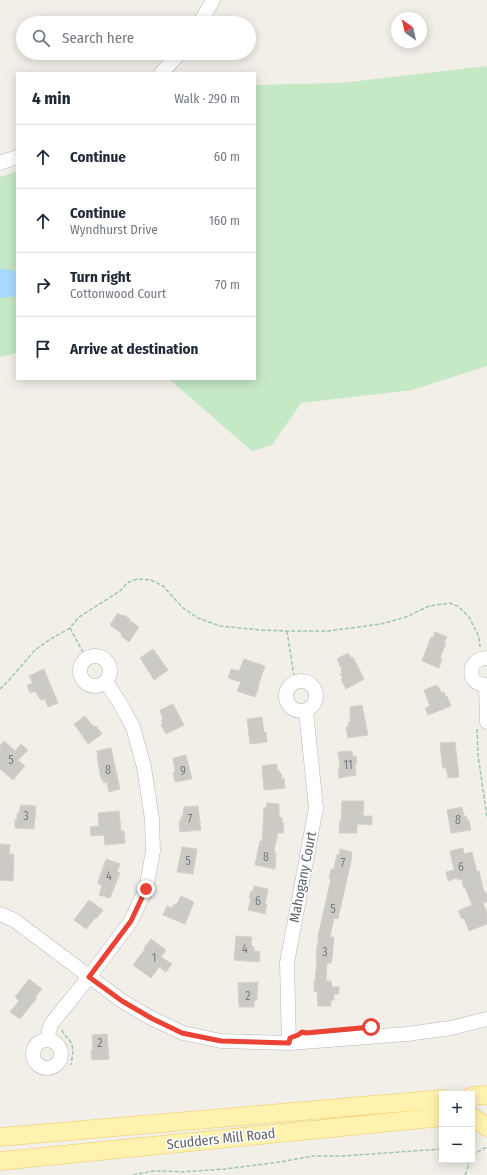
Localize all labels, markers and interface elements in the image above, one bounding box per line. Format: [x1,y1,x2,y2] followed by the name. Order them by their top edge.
[391,12,427,48] north arrow
[16,16,256,60] search box
[30,27,52,49] icon: search
[62,29,134,47] text: Search here
[32,88,71,109] text: 4 min
[174,91,240,106] text: Walk · 290 m
[32,146,54,168] icon: ahead
[70,148,126,166] text: Continue
[214,149,240,164] text: 60 m
[70,204,126,222] text: Continue
[32,210,54,232] icon: ahead
[209,213,240,228] text: 160 m
[70,222,158,237] text: Wyndhurst Drive
[70,268,131,286] text: Turn right
[32,274,54,296] icon: right
[215,277,240,292] text: 70 m
[70,286,166,301] text: Cottonwood Court
[32,338,54,360] icon: arrive
[70,340,198,358] text: Arrive at destination
[8,753,14,767] house number: 5
[343,758,353,772] house number: 11
[105,763,111,777] house number: 8
[180,764,186,778] house number: 9
[23,809,29,823] house number: 3
[188,812,193,826] house number: 7
[455,813,461,827] house number: 8
[286,830,320,924] street label: Mahogany Court
[263,850,269,864] house number: 8
[185,854,191,868] house number: 5
[341,856,346,870] house number: 7
[458,860,464,874] house number: 6
[106,869,112,883] house number: 4
[137,880,155,898] route end
[255,894,261,908] house number: 6
[330,902,336,916] house number: 5
[242,942,248,956] house number: 4
[322,945,328,959] house number: 3
[152,951,156,965] house number: 1
[245,989,251,1003] house number: 2
[362,1018,380,1036] route start
[97,1036,103,1050] house number: 2
[439,1091,475,1163] map controls
[439,1091,475,1127] button: +
[166,1125,276,1153] street label: Scudders Mill Road
[439,1127,475,1163] button: −

